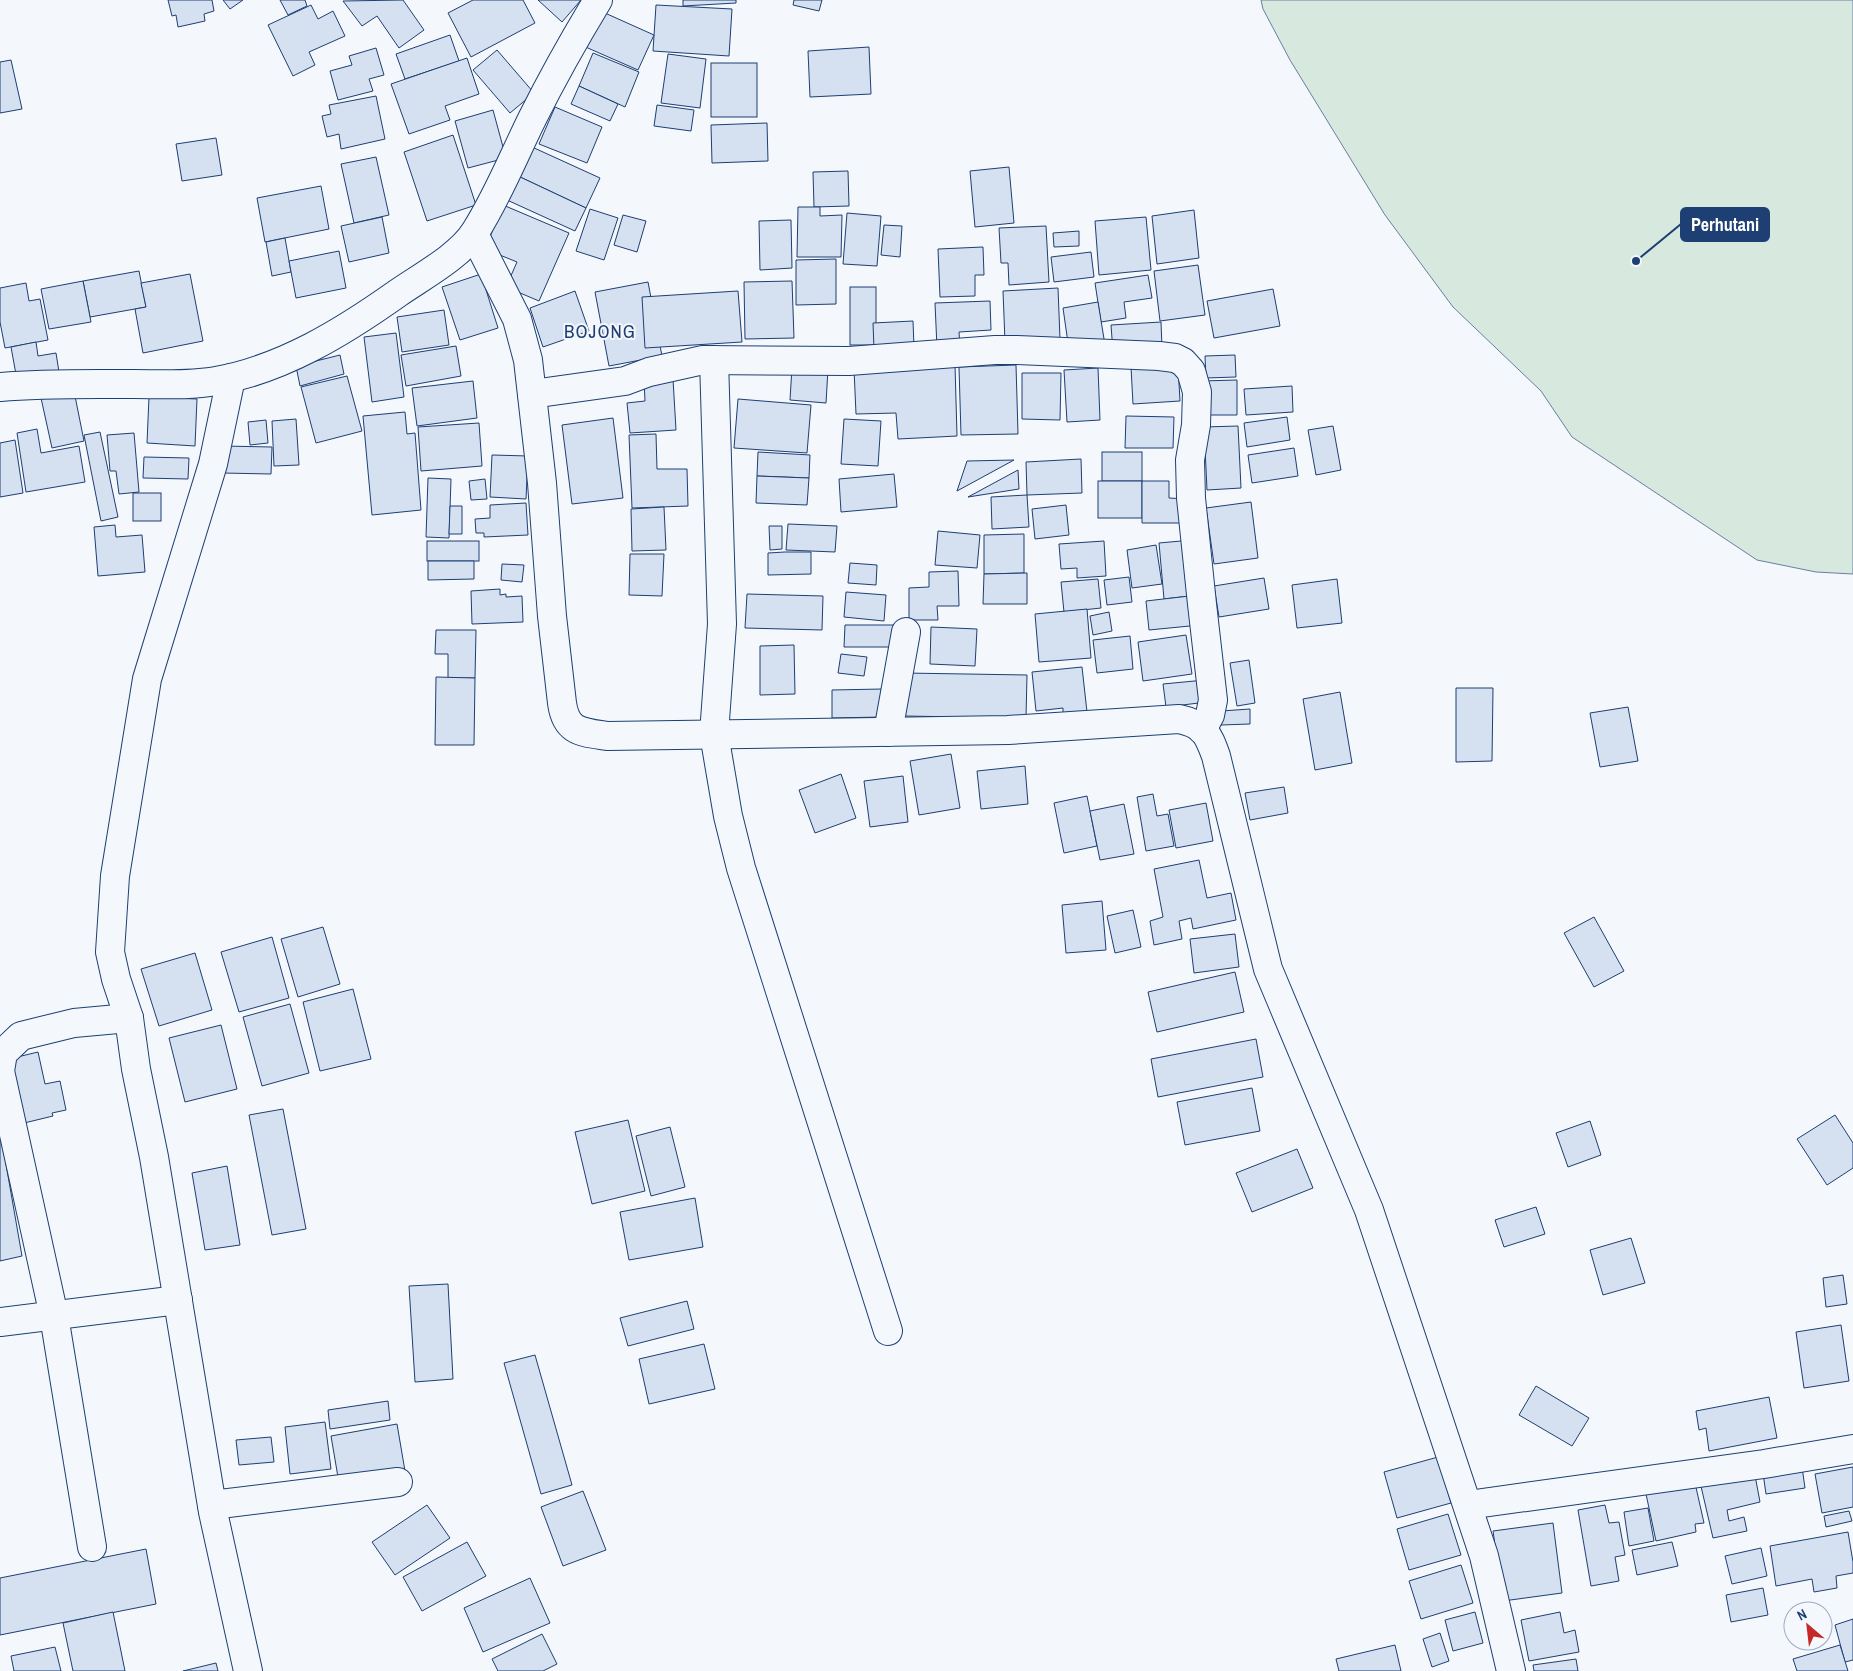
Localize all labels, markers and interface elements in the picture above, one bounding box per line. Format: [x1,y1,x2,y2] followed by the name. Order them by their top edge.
[1681,208,1769,241] callout: Perhutani
[1691,212,1759,237] text: Perhutani
[564,318,636,344] district label: BOJONG
[1783,1601,1833,1651] north arrow
[1794,1605,1810,1624] text: N

